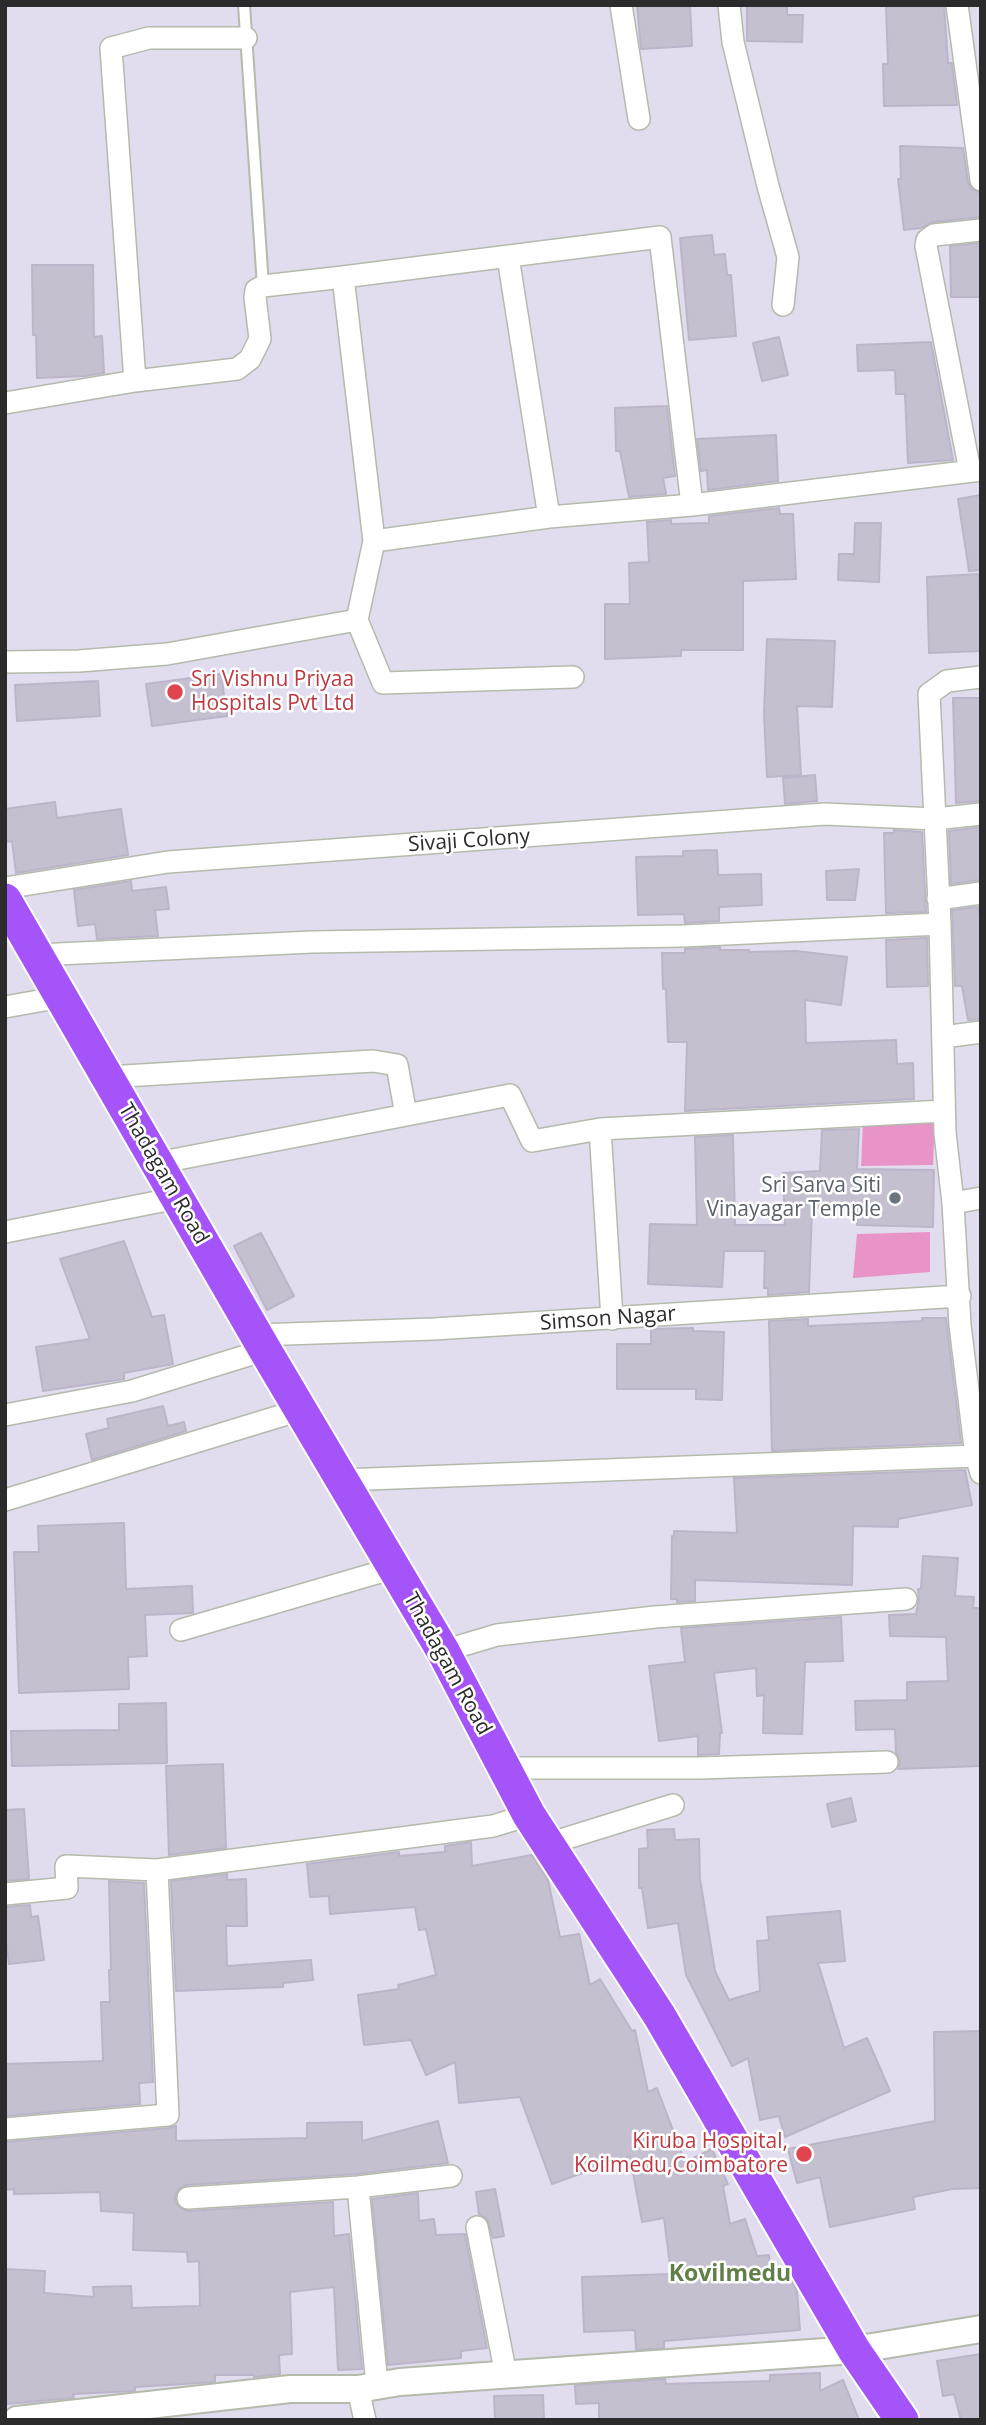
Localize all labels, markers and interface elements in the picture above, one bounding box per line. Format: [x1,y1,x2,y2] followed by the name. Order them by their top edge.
[191,667,355,717] place label: Sri Vishnu Priyaa Hospitals Pvt Ltd
[165,682,185,702] marker: Sri Vishnu Priyaa Hospitals Pvt Ltd
[407,824,531,858] street label: Sivaji Colony
[112,1099,214,1249] street label: Thadagam Road
[707,1173,881,1223] place label: Sri Sarva Siti Vinayagar Temple
[887,1190,903,1206] marker: Sri Sarva Siti Vinayagar Temple
[539,1302,677,1336] street label: Simson Nagar
[398,1588,496,1740] street label: Thadagam Road
[574,2129,788,2179] place label: Kiruba Hospital, Koilmedu,Coimbatore
[794,2144,814,2164] marker: Kiruba Hospital, Koilmedu,Coimbatore
[669,2260,791,2288] district label: Kovilmedu

